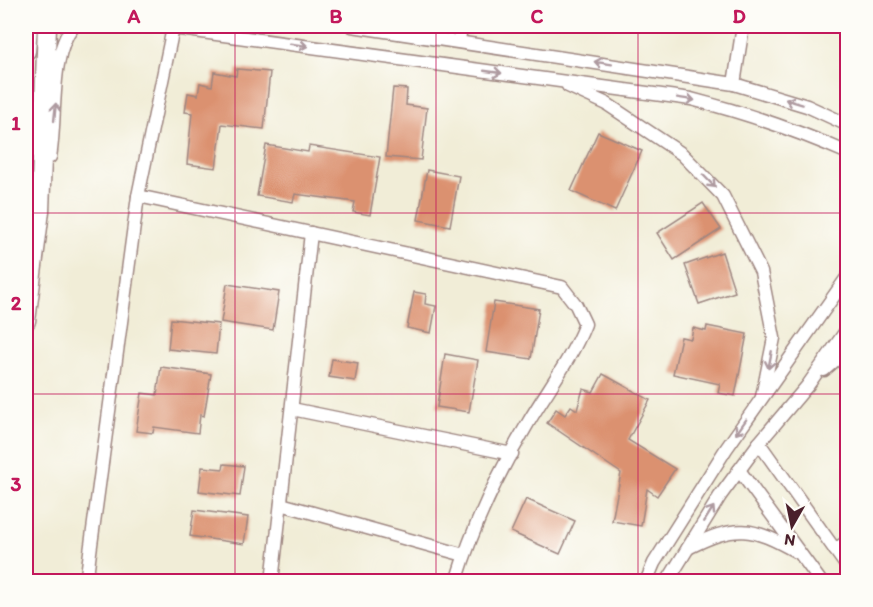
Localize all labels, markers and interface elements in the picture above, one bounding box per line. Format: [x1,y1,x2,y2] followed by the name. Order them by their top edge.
[127,4,141,28] text: A
[330,4,343,28] text: B
[531,4,544,28] text: C
[732,4,746,28] text: D
[289,40,309,51] one-way arrow
[594,58,613,69] one-way arrow
[482,66,502,77] one-way arrow
[675,93,695,104] one-way arrow
[785,96,804,107] one-way arrow
[50,103,61,123] one-way arrow
[11,111,21,135] text: 1
[702,173,716,188] one-way arrow
[11,291,22,315] text: 2
[764,349,775,369] one-way arrow
[735,418,747,434] one-way arrow
[11,472,22,496] text: 3
[762,496,822,556] north arrow
[703,506,715,523] one-way arrow
[783,530,797,551] text: N

